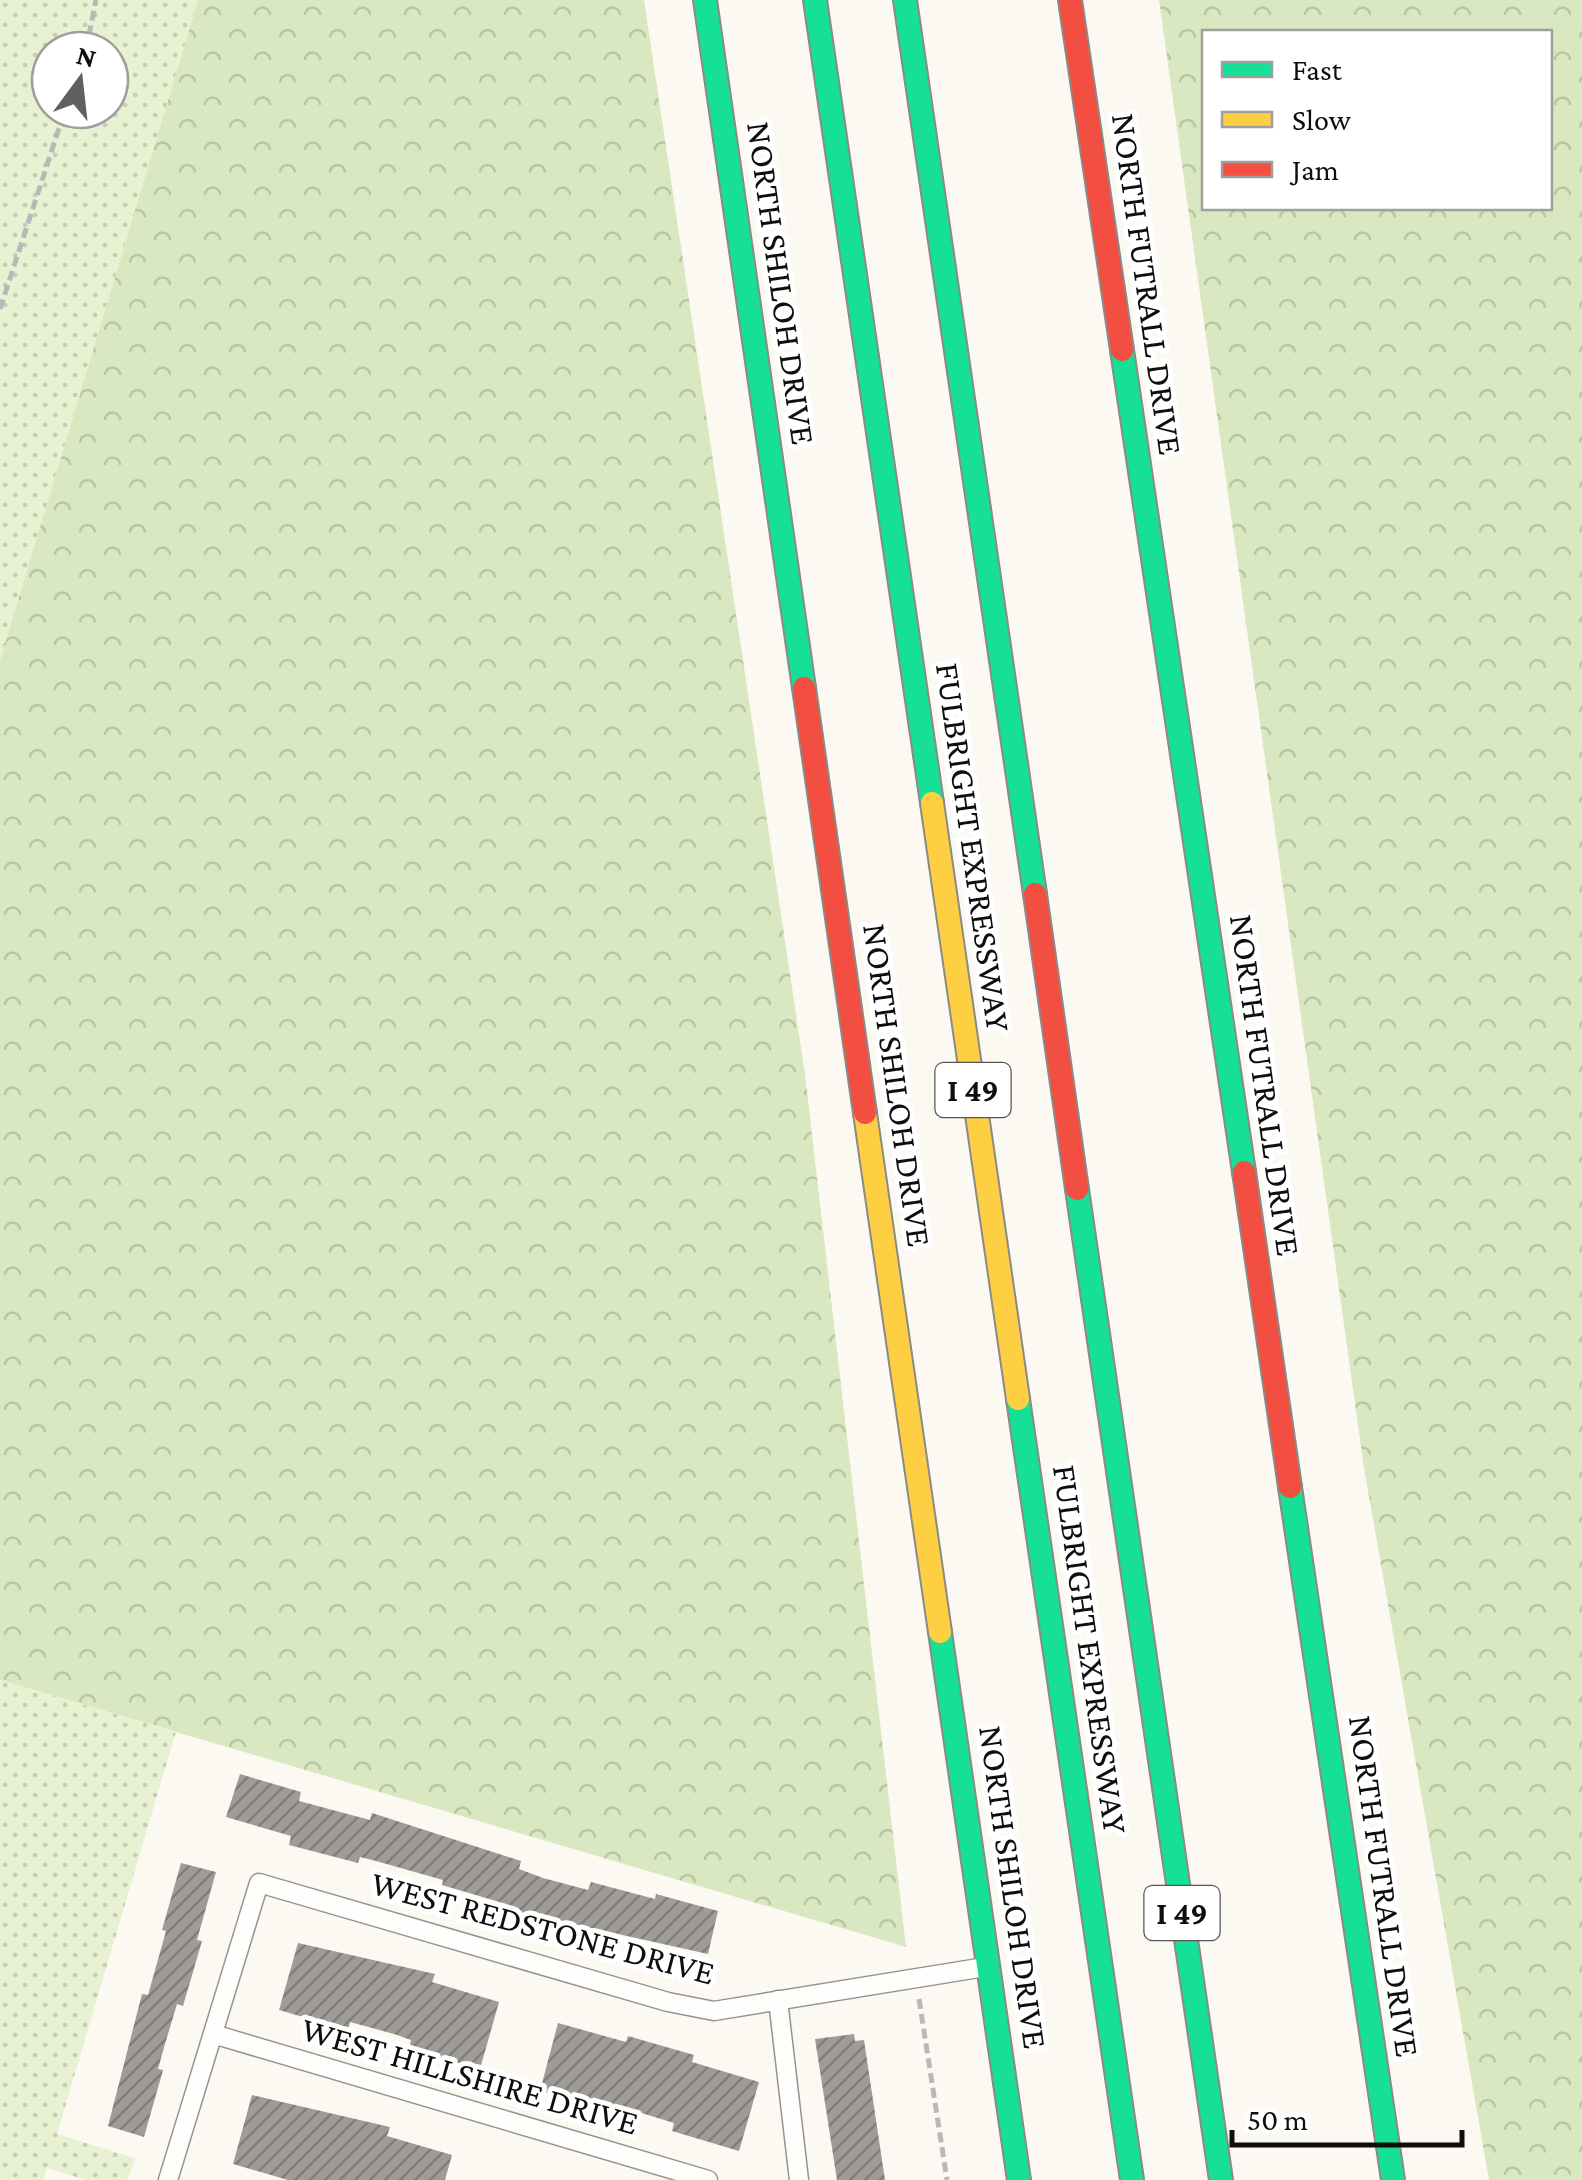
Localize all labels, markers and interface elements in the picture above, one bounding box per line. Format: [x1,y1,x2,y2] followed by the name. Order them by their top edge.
[30,30,130,130] north arrow
[1202,30,1552,210] legend
[73,39,100,74] text: N
[1292,53,1343,86] text: Fast
[1292,103,1352,136] text: Slow
[1104,111,1190,457] street label: NORTH FUTRALL DRIVE
[739,119,823,447] street label: NORTH SHILOH DRIVE
[1289,153,1339,186] text: Jam
[928,660,1018,1034] street label: FULBRIGHT EXPRESSWAY
[1222,912,1308,1258] street label: NORTH FUTRALL DRIVE
[855,921,939,1249] street label: NORTH SHILOH DRIVE
[936,1063,1010,1117] road number: I 49
[1045,1462,1135,1836] street label: FULBRIGHT EXPRESSWAY
[1341,1713,1427,2059] street label: NORTH FUTRALL DRIVE
[971,1723,1055,2051] street label: NORTH SHILOH DRIVE
[367,1863,719,1993] street label: WEST REDSTONE DRIVE
[1144,1886,1220,1940] road number: I 49
[297,2009,643,2143] street label: WEST HILLSHIRE DRIVE
[1232,2085,1462,2147] scale bar
[1247,2103,1308,2136] text: 50 m

